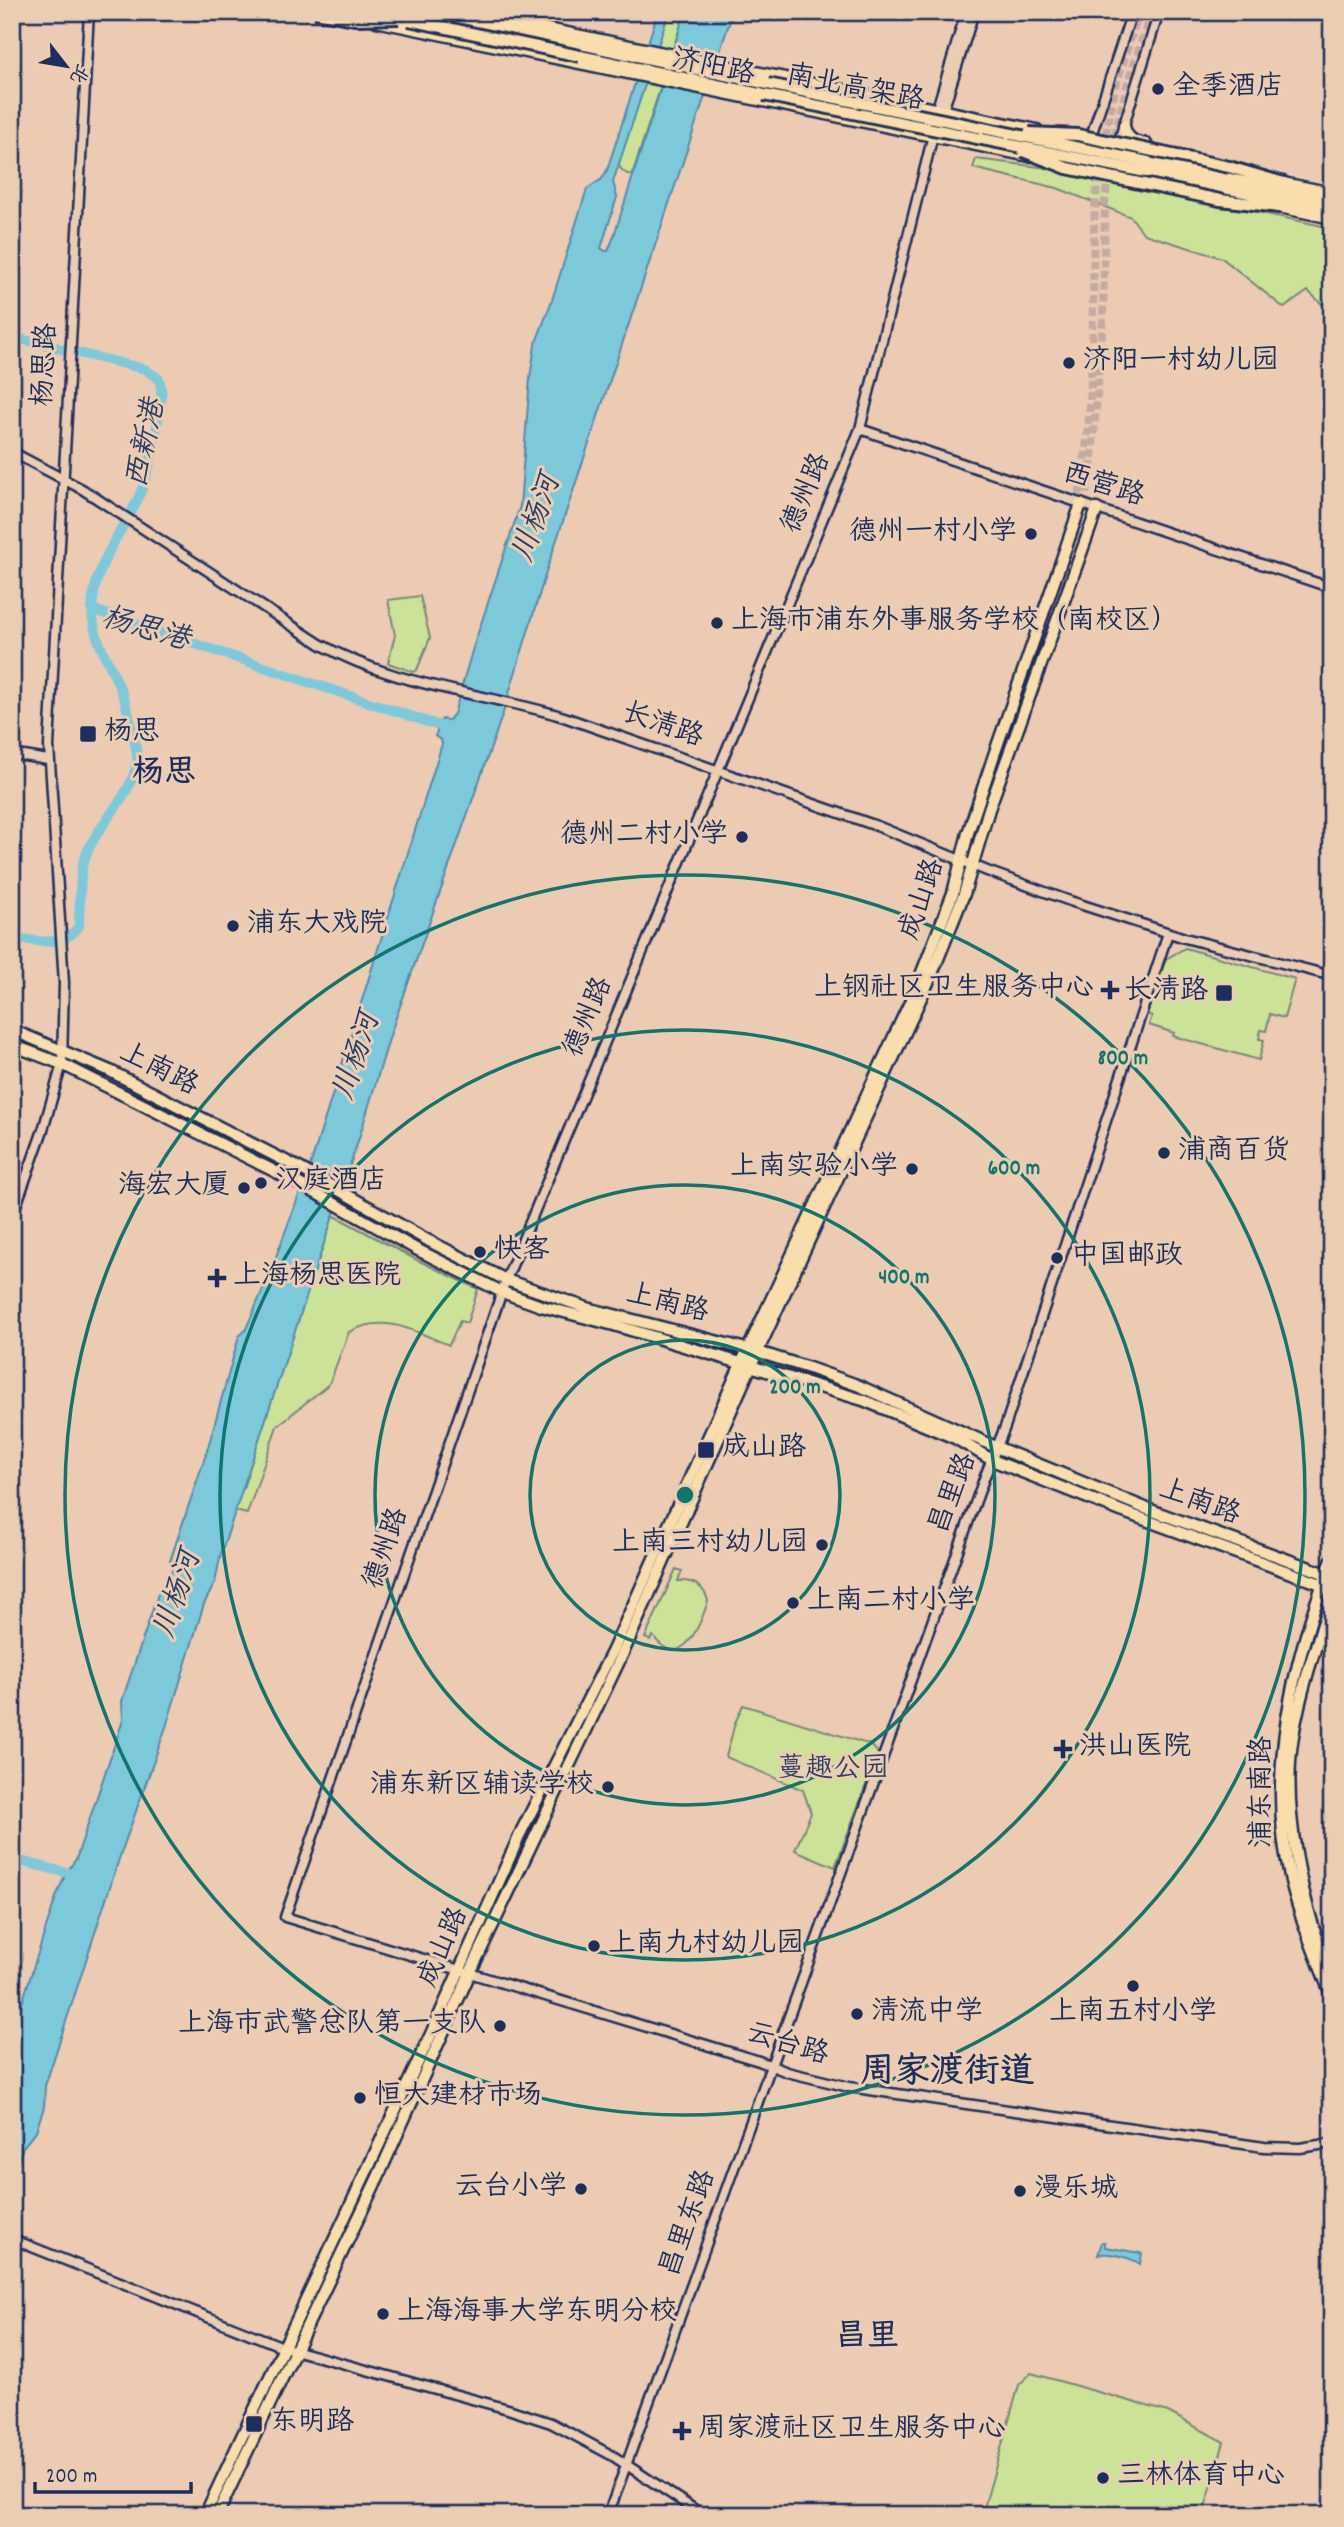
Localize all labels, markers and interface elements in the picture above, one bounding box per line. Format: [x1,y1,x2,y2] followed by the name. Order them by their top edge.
[32,32,102,102] north arrow
[668,41,758,97] street label: 济阳路
[782,57,928,123] street label: 南北高架路
[61,58,94,88] text: 北
[1172,69,1284,109] place label: 全季酒店
[1150,81,1166,97] marker: 全季酒店
[25,322,69,408] street label: 杨思路
[1083,343,1279,383] place label: 济阳一村幼儿园
[1061,355,1077,371] marker: 济阳一村幼儿园
[118,393,179,492] water label: 西新港
[773,448,843,540] street label: 德州路
[1057,455,1149,519] street label: 西营路
[504,465,576,569] water label: 川杨河
[849,514,1017,554] place label: 德州一村小学
[1023,526,1039,542] marker: 德州一村小学
[96,598,197,665] water label: 杨思港
[731,603,1179,643] place label: 上海市浦东外事服务学校（南校区）
[709,615,725,631] marker: 上海市浦东外事服务学校（南校区）
[616,694,708,760] street label: 长清路
[104,714,160,754] place label: 杨思
[78,724,98,744] marker: 杨思
[132,752,196,798] district label: 杨思
[560,817,728,857] place label: 德州二村小学
[734,829,750,845] marker: 德州二村小学
[891,854,957,946] street label: 成山路
[247,906,387,946] place label: 浦东大戏院
[225,918,241,934] marker: 浦东大戏院
[814,970,1094,1010] place label: 上钢社区卫生服务中心
[555,972,625,1064] street label: 德州路
[1124,973,1208,1013] place label: 长清路
[1100,980,1120,1000] marker: 上钢社区卫生服务中心
[1214,983,1234,1003] marker: 长清路
[325,1003,395,1106] water label: 川杨河
[111,1034,205,1108] street label: 上南路
[1098,1045,1148,1075] text: 800 m
[1178,1133,1290,1173] place label: 浦商百货
[1156,1145,1172,1161] marker: 浦商百货
[730,1149,898,1189] place label: 上南实验小学
[988,1155,1040,1185] text: 600 m
[904,1161,920,1177] marker: 上南实验小学
[275,1163,387,1203] place label: 汉庭酒店
[118,1168,230,1208] place label: 海宏大厦
[253,1175,269,1191] marker: 汉庭酒店
[236,1180,252,1196] marker: 海宏大厦
[494,1232,550,1272] place label: 快客
[1071,1238,1183,1278] place label: 中国邮政
[472,1244,488,1260] marker: 快客
[1049,1250,1065,1266] marker: 中国邮政
[233,1258,401,1298] place label: 上海杨思医院
[879,1264,929,1294] text: 400 m
[207,1268,227,1288] marker: 上海杨思医院
[621,1275,713,1335] street label: 上南路
[769,1374,821,1404] text: 200 m
[722,1430,806,1470] place label: 成山路
[696,1440,716,1460] marker: 成山路
[921,1448,989,1540] street label: 昌里路
[1153,1471,1245,1537] street label: 上南路
[673,1483,697,1507] centre of rings
[355,1503,421,1595] street label: 德州路
[612,1525,808,1565] place label: 上南三村幼儿园
[814,1537,830,1553] marker: 上南三村幼儿园
[146,1541,216,1644] water label: 川杨河
[807,1583,975,1623] place label: 上南二村小学
[785,1595,801,1611] marker: 上南二村小学
[1079,1729,1191,1769] place label: 洪山医院
[1244,1736,1284,1848] street label: 浦东南路
[1053,1739,1073,1759] marker: 洪山医院
[777,1751,889,1791] park label: 蔓趣公园
[370,1767,594,1807] place label: 浦东新区辅读学校
[600,1779,616,1795] marker: 浦东新区辅读学校
[410,1901,480,1995] street label: 成山路
[608,1926,804,1966] place label: 上南九村幼儿园
[586,1938,602,1954] marker: 上南九村幼儿园
[1125,1978,1141,1994] marker: 上南五村小学
[871,1994,983,2034] place label: 清流中学
[1049,1994,1217,2034] place label: 上南五村小学
[178,2006,486,2046] place label: 上海市武警总队第一支队
[849,2006,865,2022] marker: 清流中学
[741,2015,833,2077] street label: 云台路
[492,2018,508,2034] marker: 上海市武警总队第一支队
[859,2049,1035,2099] district label: 周家渡街道
[374,2078,542,2118] place label: 恒大建材市场
[352,2090,368,2106] marker: 恒大建材市场
[652,2165,728,2283] street label: 昌里东路
[455,2169,567,2209] place label: 云台小学
[1034,2171,1118,2211] place label: 漫乐城
[573,2181,589,2197] marker: 云台小学
[1012,2183,1028,2199] marker: 漫乐城
[397,2294,677,2334] place label: 上海海事大学东明分校
[375,2306,391,2322] marker: 上海海事大学东明分校
[835,2316,899,2362] district label: 昌里
[270,2404,354,2444] place label: 东明路
[698,2411,1006,2451] place label: 周家渡社区卫生服务中心
[244,2414,264,2434] marker: 东明路
[672,2421,692,2441] marker: 周家渡社区卫生服务中心
[35,2450,191,2494] scale bar
[1117,2458,1285,2498] place label: 三林体育中心
[46,2463,97,2493] text: 200 m
[1095,2470,1111,2486] marker: 三林体育中心

